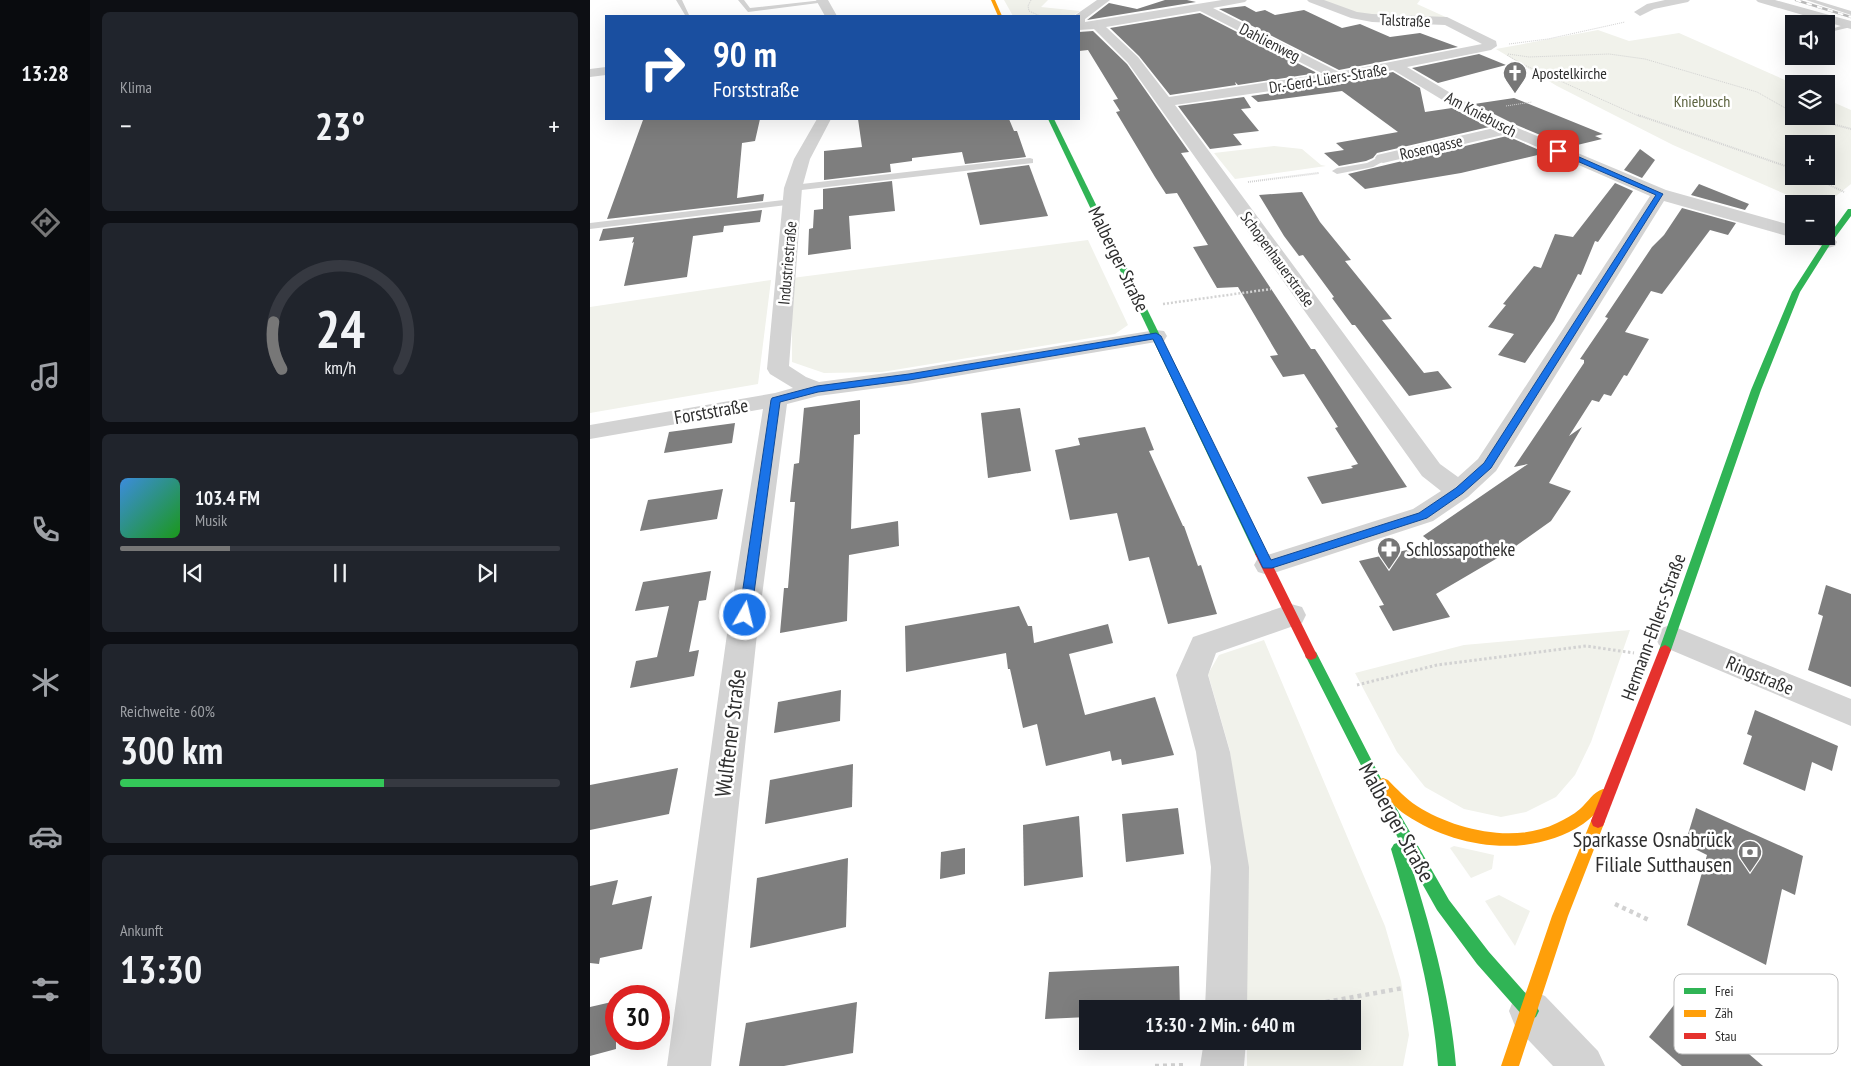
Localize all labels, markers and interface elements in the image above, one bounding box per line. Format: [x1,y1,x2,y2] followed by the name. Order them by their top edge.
[1379,9,1431,31] street label: Talstraße
[1785,15,1835,245] map controls
[1785,15,1835,65] button: sound
[1236,18,1304,66] street label: Dahlienweg
[713,31,777,77] text: 90 m
[630,35,695,100] icon: right
[21,59,69,87] text: 13:28
[1267,59,1389,97] street label: Dr.-Gerd-Lüers-Straße
[1502,60,1528,94] church icon: Apostelkirche
[1532,63,1607,83] place label: Apostelkirche
[713,75,799,103] text: Forststraße
[1785,75,1835,125] button: layers
[120,77,152,97] text: Klima
[1442,87,1520,141] street label: Am Kniebusch
[1674,91,1730,111] park label: Kniebusch
[315,101,365,150] text: 23°
[120,107,132,144] text: −
[548,107,560,144] text: +
[1398,130,1464,164] street label: Rosengasse
[1537,130,1579,172] pin
[1785,135,1835,185] button: +
[1544,137,1572,165] icon: arrive
[1785,195,1835,245] button: −
[1083,203,1155,316] street label: Malberger Straße
[28,205,63,240] icon: directions
[1237,207,1319,311] street label: Schopenhauerstraße
[773,220,801,306] street label: Industriestraße
[315,295,365,362] text: 24
[324,356,356,379] text: km/h
[28,359,63,394] icon: music
[672,393,750,429] street label: Forststraße
[195,486,260,510] text: 103.4 FM
[195,510,227,530] text: Musik
[28,512,63,547] icon: phone
[1376,536,1402,570] pharmacy icon: Schlossapotheke
[1406,537,1515,561] place label: Schlossapotheke
[1615,550,1691,704] street label: Hermann-Ehlers-Straße
[179,559,207,587] icon: previous
[326,559,354,587] icon: pause
[473,559,501,587] icon: next
[718,588,770,640] position arrow
[1722,650,1798,700] street label: Ringstraße
[28,665,63,700] icon: climate
[708,667,752,799] street label: Wulftener Straße
[120,701,215,721] text: Reichweite · 60%
[120,725,223,774] text: 300 km
[1353,757,1441,887] street label: Malberger Straße
[28,819,63,854] icon: car
[1573,825,1732,878] place label: Sparkasse Osnabrück Filiale Sutthausen
[1737,839,1763,873] bank icon: Sparkasse Osnabrück Filiale Sutthausen
[120,920,163,940] text: Ankunft
[120,944,202,993] text: 13:30
[28,972,63,1007] icon: filters
[1674,974,1838,1054] legend
[1715,982,1733,1000] text: Frei
[605,985,670,1050] speed limit sign: 30
[1715,1004,1733,1022] text: Zäh
[1145,1013,1295,1037] text: 13:30 · 2 Min. · 640 m
[1715,1027,1737,1045] text: Stau

